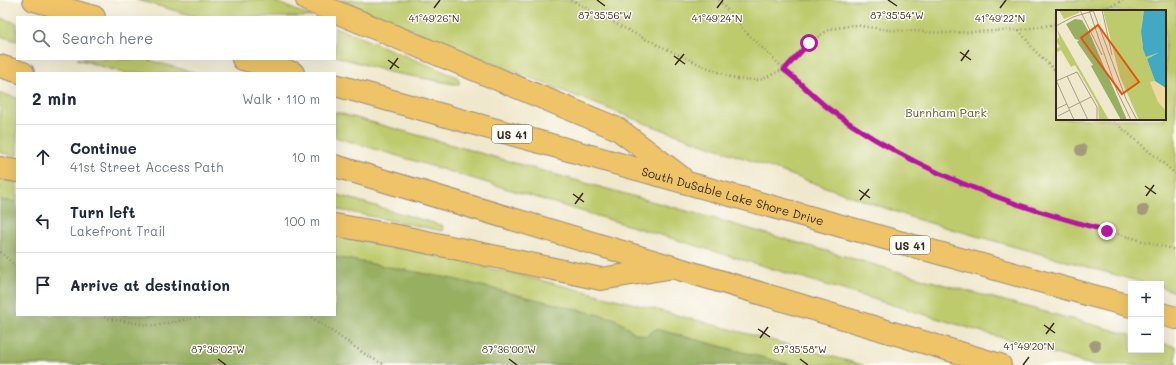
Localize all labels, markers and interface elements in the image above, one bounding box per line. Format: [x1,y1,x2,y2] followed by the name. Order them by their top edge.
[578,8,632,22] text: 87°35'56"W
[870,8,924,22] text: 87°35'54"W
[1056,10,1166,120] inset map
[409,11,459,25] text: 41°49'26"N
[692,11,742,25] text: 41°49'24"N
[975,11,1025,25] text: 41°49'22"N
[16,16,336,60] search box
[30,27,52,49] icon: search
[62,28,153,48] text: Search here
[800,34,818,52] route start
[32,87,77,109] text: 2 min
[242,90,320,107] text: Walk · 110 m
[905,104,987,120] park label: Burnham Park
[492,125,532,143] road number: US 41
[70,138,137,158] text: Continue
[32,146,54,168] icon: ahead
[292,148,320,165] text: 10 m
[70,158,223,175] text: 41st Street Access Path
[640,163,826,229] street label: South DuSable Lake Shore Drive
[70,202,135,222] text: Turn left
[32,210,54,232] icon: left
[284,212,320,229] text: 100 m
[70,222,165,239] text: Lakefront Trail
[1098,222,1116,240] route end
[890,236,930,254] road number: US 41
[32,274,54,296] icon: arrive
[70,275,230,295] text: Arrive at destination
[1128,281,1164,353] map controls
[1128,281,1164,317] button: +
[1128,317,1164,353] button: −
[1004,339,1054,353] text: 41°49'20"N
[191,342,245,356] text: 87°36'02"W
[482,342,536,356] text: 87°36'00"W
[773,342,827,356] text: 87°35'58"W

